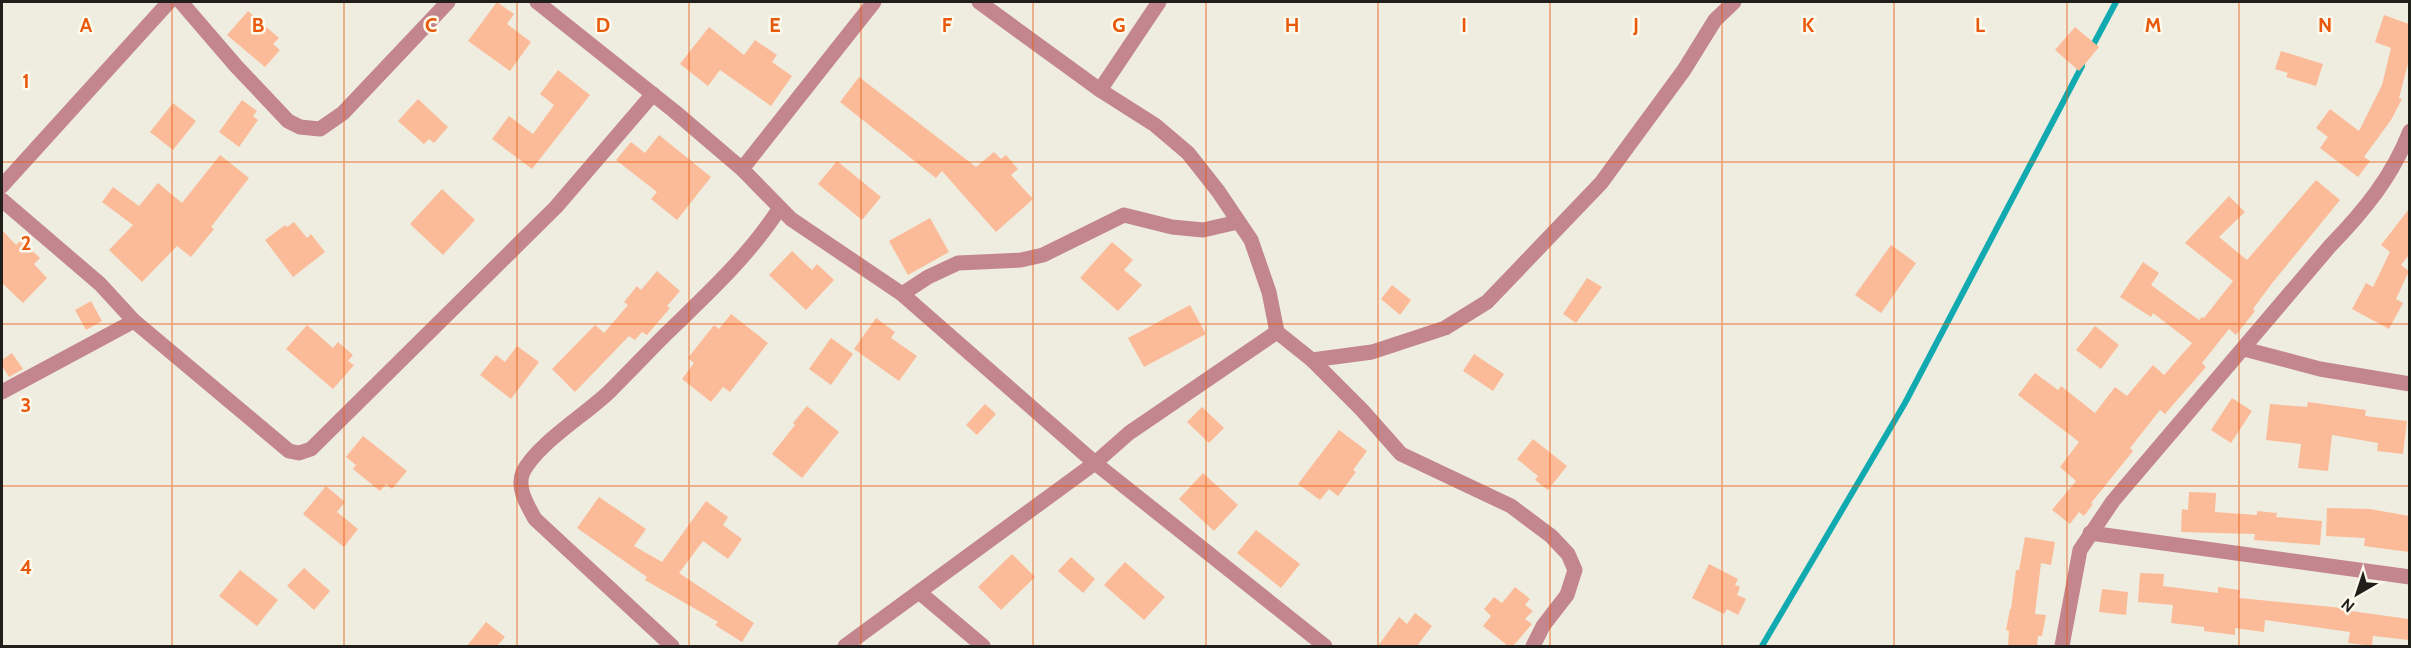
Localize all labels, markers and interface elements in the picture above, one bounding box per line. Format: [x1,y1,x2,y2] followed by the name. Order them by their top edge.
[80,13,93,37] text: A
[252,13,264,37] text: B
[425,13,437,37] text: C
[596,13,610,37] text: D
[769,13,781,37] text: E
[942,13,953,37] text: F
[1112,13,1126,37] text: G
[1285,13,1299,37] text: H
[1461,13,1467,37] text: I
[1632,13,1639,37] text: J
[1802,13,1815,37] text: K
[1975,13,1985,37] text: L
[2145,13,2161,37] text: M
[2318,13,2332,37] text: N
[22,69,30,93] text: 1
[21,231,31,255] text: 2
[21,393,31,417] text: 3
[20,555,32,579] text: 4
[2327,564,2387,624] north arrow
[2338,594,2358,616] text: N

